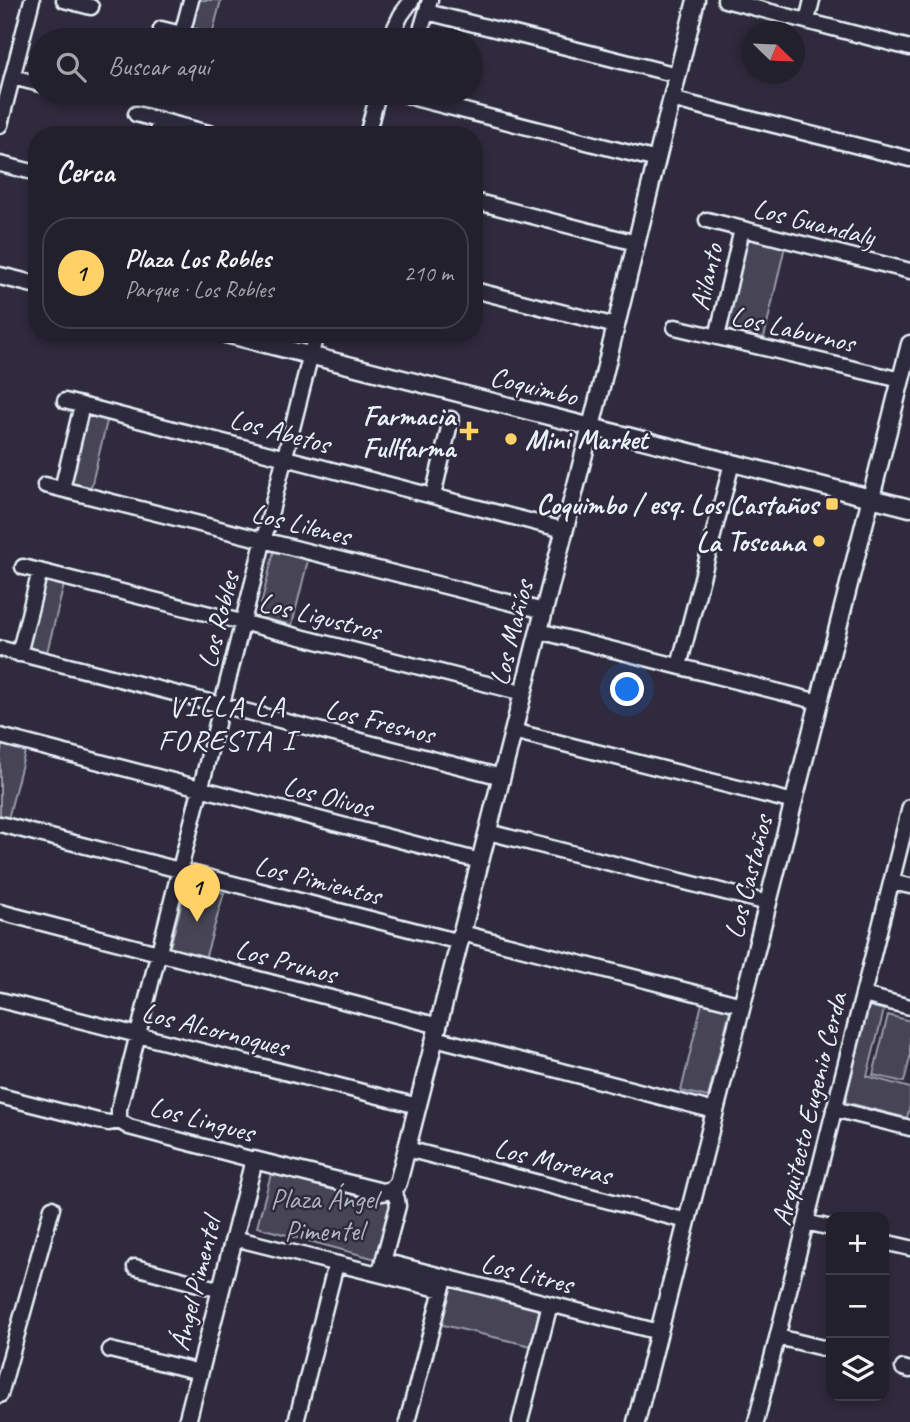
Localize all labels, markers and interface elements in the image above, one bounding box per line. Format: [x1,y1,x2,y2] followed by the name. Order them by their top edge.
[742,21,805,84] north arrow
[28,28,483,105] search box
[52,48,90,86] icon: search
[108,50,210,83] text: Buscar aquí
[56,153,114,191] text: Cerca
[750,190,881,255] street label: Los Guandaly
[681,238,731,314] street label: Ailanto
[125,242,271,275] text: Plaza Los Robles
[76,259,86,288] text: 1
[404,259,453,288] text: 210 m
[125,275,273,304] text: Parque · Los Robles
[728,298,861,361] street label: Los Laburnos
[487,358,583,414] street label: Coquimbo
[363,398,457,465] place label: Farmacia Fullfarma
[226,401,336,462] street label: Los Abetos
[525,422,650,457] place label: Mini Market
[461,423,477,439] marker: Farmacia Fullfarma
[503,431,519,447] marker: Mini Market
[536,487,821,522] place label: Coquimbo / esq. Los Castaños
[248,495,356,554] street label: Los Lilenes
[824,496,840,512] marker: Coquimbo / esq. Los Castaños
[696,524,808,559] place label: La Toscana
[811,533,827,549] marker: La Toscana
[189,566,247,672] street label: Los Robles
[481,575,541,689] street label: Los Mañíos
[256,584,387,649] street label: Los Ligustros
[610,672,644,706] your location
[158,687,301,759] district label: VILLA LA FORESTA I
[322,691,441,752] street label: Los Fresnos
[280,767,379,825] street label: Los Olivos
[716,810,781,942] street label: Los Castaños
[251,847,387,913] street label: Los Pimientos
[174,864,220,922] pin: 1
[232,931,343,992] street label: Los Prunos
[763,987,855,1229] street label: Arquitecto Eugenio Cerda
[138,994,294,1065] street label: Los Alcornoques
[146,1088,260,1150] street label: Los Lingues
[491,1130,617,1193] street label: Los Moreras
[270,1181,383,1248] park label: Plaza Ángel Pimentel
[162,1209,230,1354] street label: Ángel Pimentel
[826,1212,889,1401] map controls
[826,1212,889,1275] button: +
[478,1245,579,1302] street label: Los Litres
[826,1275,889,1338] button: −
[826,1338,889,1401] button: layers

